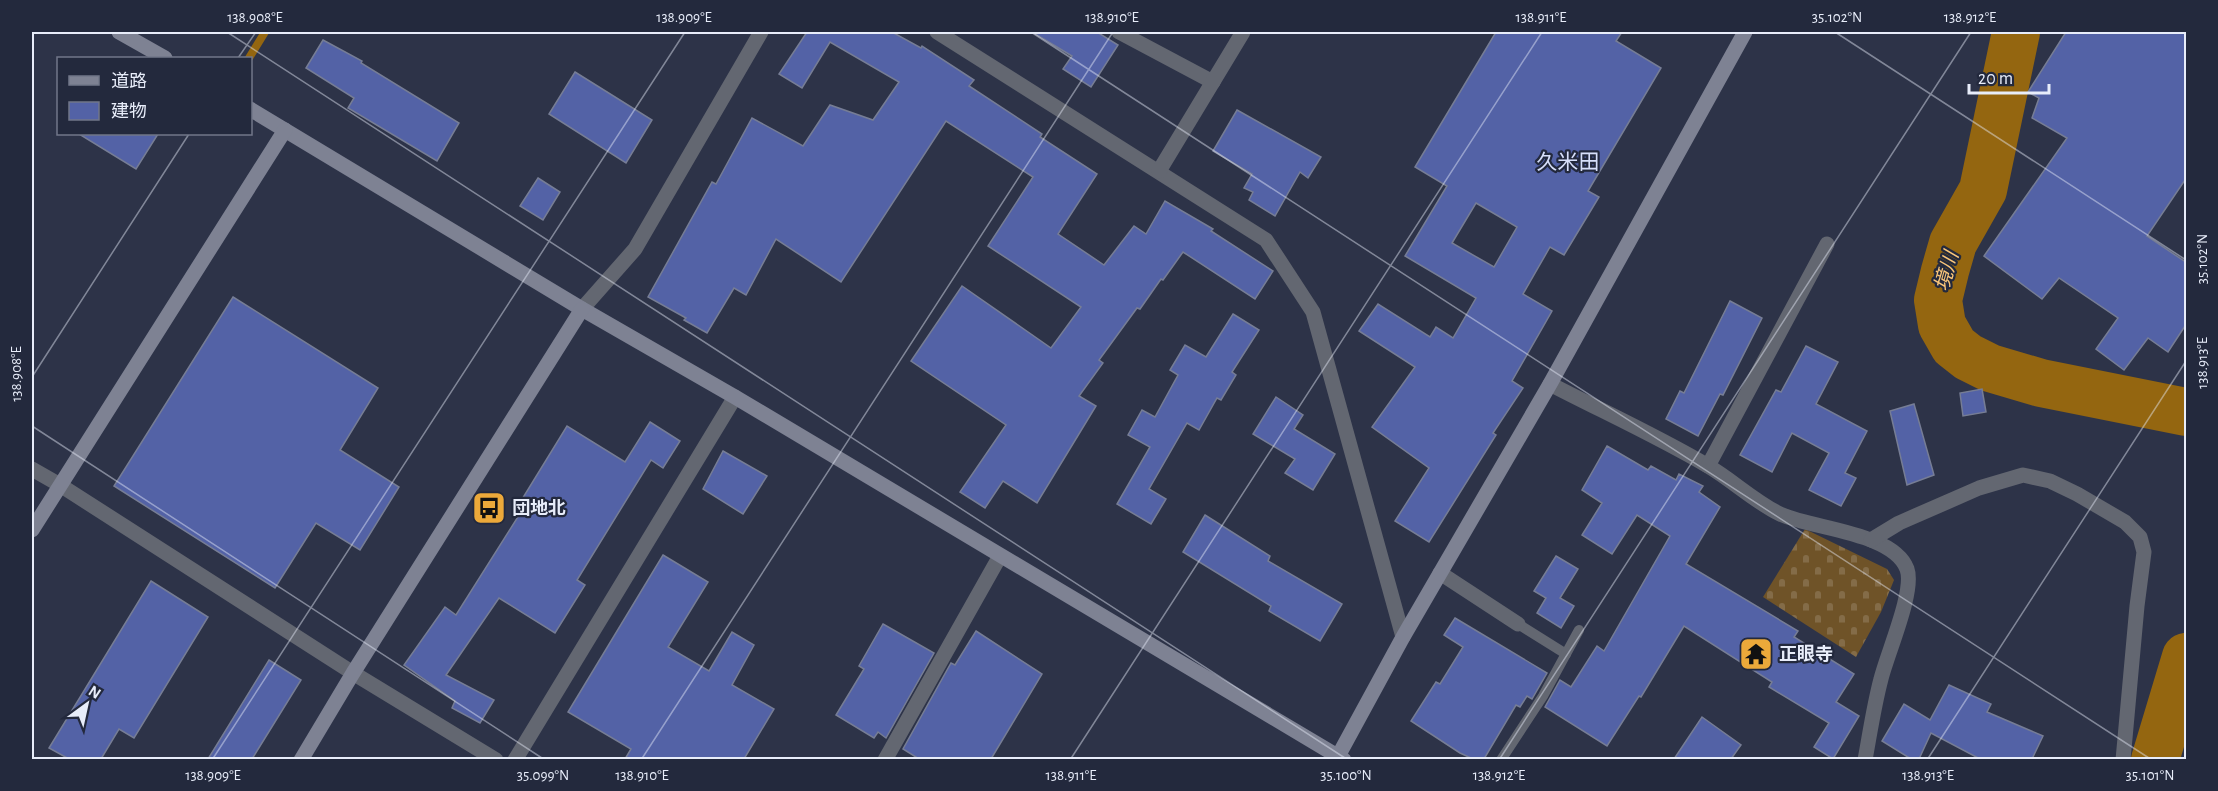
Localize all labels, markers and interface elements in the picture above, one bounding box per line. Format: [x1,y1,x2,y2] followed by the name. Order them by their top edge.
[227,10,283,25] text: 138.908°E
[656,10,712,25] text: 138.909°E
[1085,10,1139,25] text: 138.910°E
[1516,10,1566,25] text: 138.911°E
[1812,10,1862,25] text: 35.102°N
[1944,10,1996,25] text: 138.912°E
[57,57,252,135] legend
[1969,57,2048,95] scale bar
[1978,70,2013,88] text: 20 m
[111,71,147,91] text: 道路
[111,101,147,121] text: 建物
[1537,151,1600,173] district label: 久米田
[2195,234,2210,284] text: 35.102°N
[1931,247,1963,293] water label: 境川
[2195,337,2210,389] text: 138.913°E
[9,346,24,402] text: 138.908°E
[471,490,507,526] bus stop icon: 団地北
[512,499,566,518] place label: 団地北
[1738,636,1774,672] temple icon: 正眼寺
[1779,644,1833,664] place label: 正眼寺
[57,674,117,734] north arrow
[86,683,104,702] text: N
[185,768,241,783] text: 138.909°E
[517,768,569,783] text: 35.099°N
[615,768,669,783] text: 138.910°E
[1046,768,1096,783] text: 138.911°E
[1320,768,1372,783] text: 35.100°N
[1473,768,1525,783] text: 138.912°E
[1902,768,1954,783] text: 138.913°E
[2126,768,2174,783] text: 35.101°N

